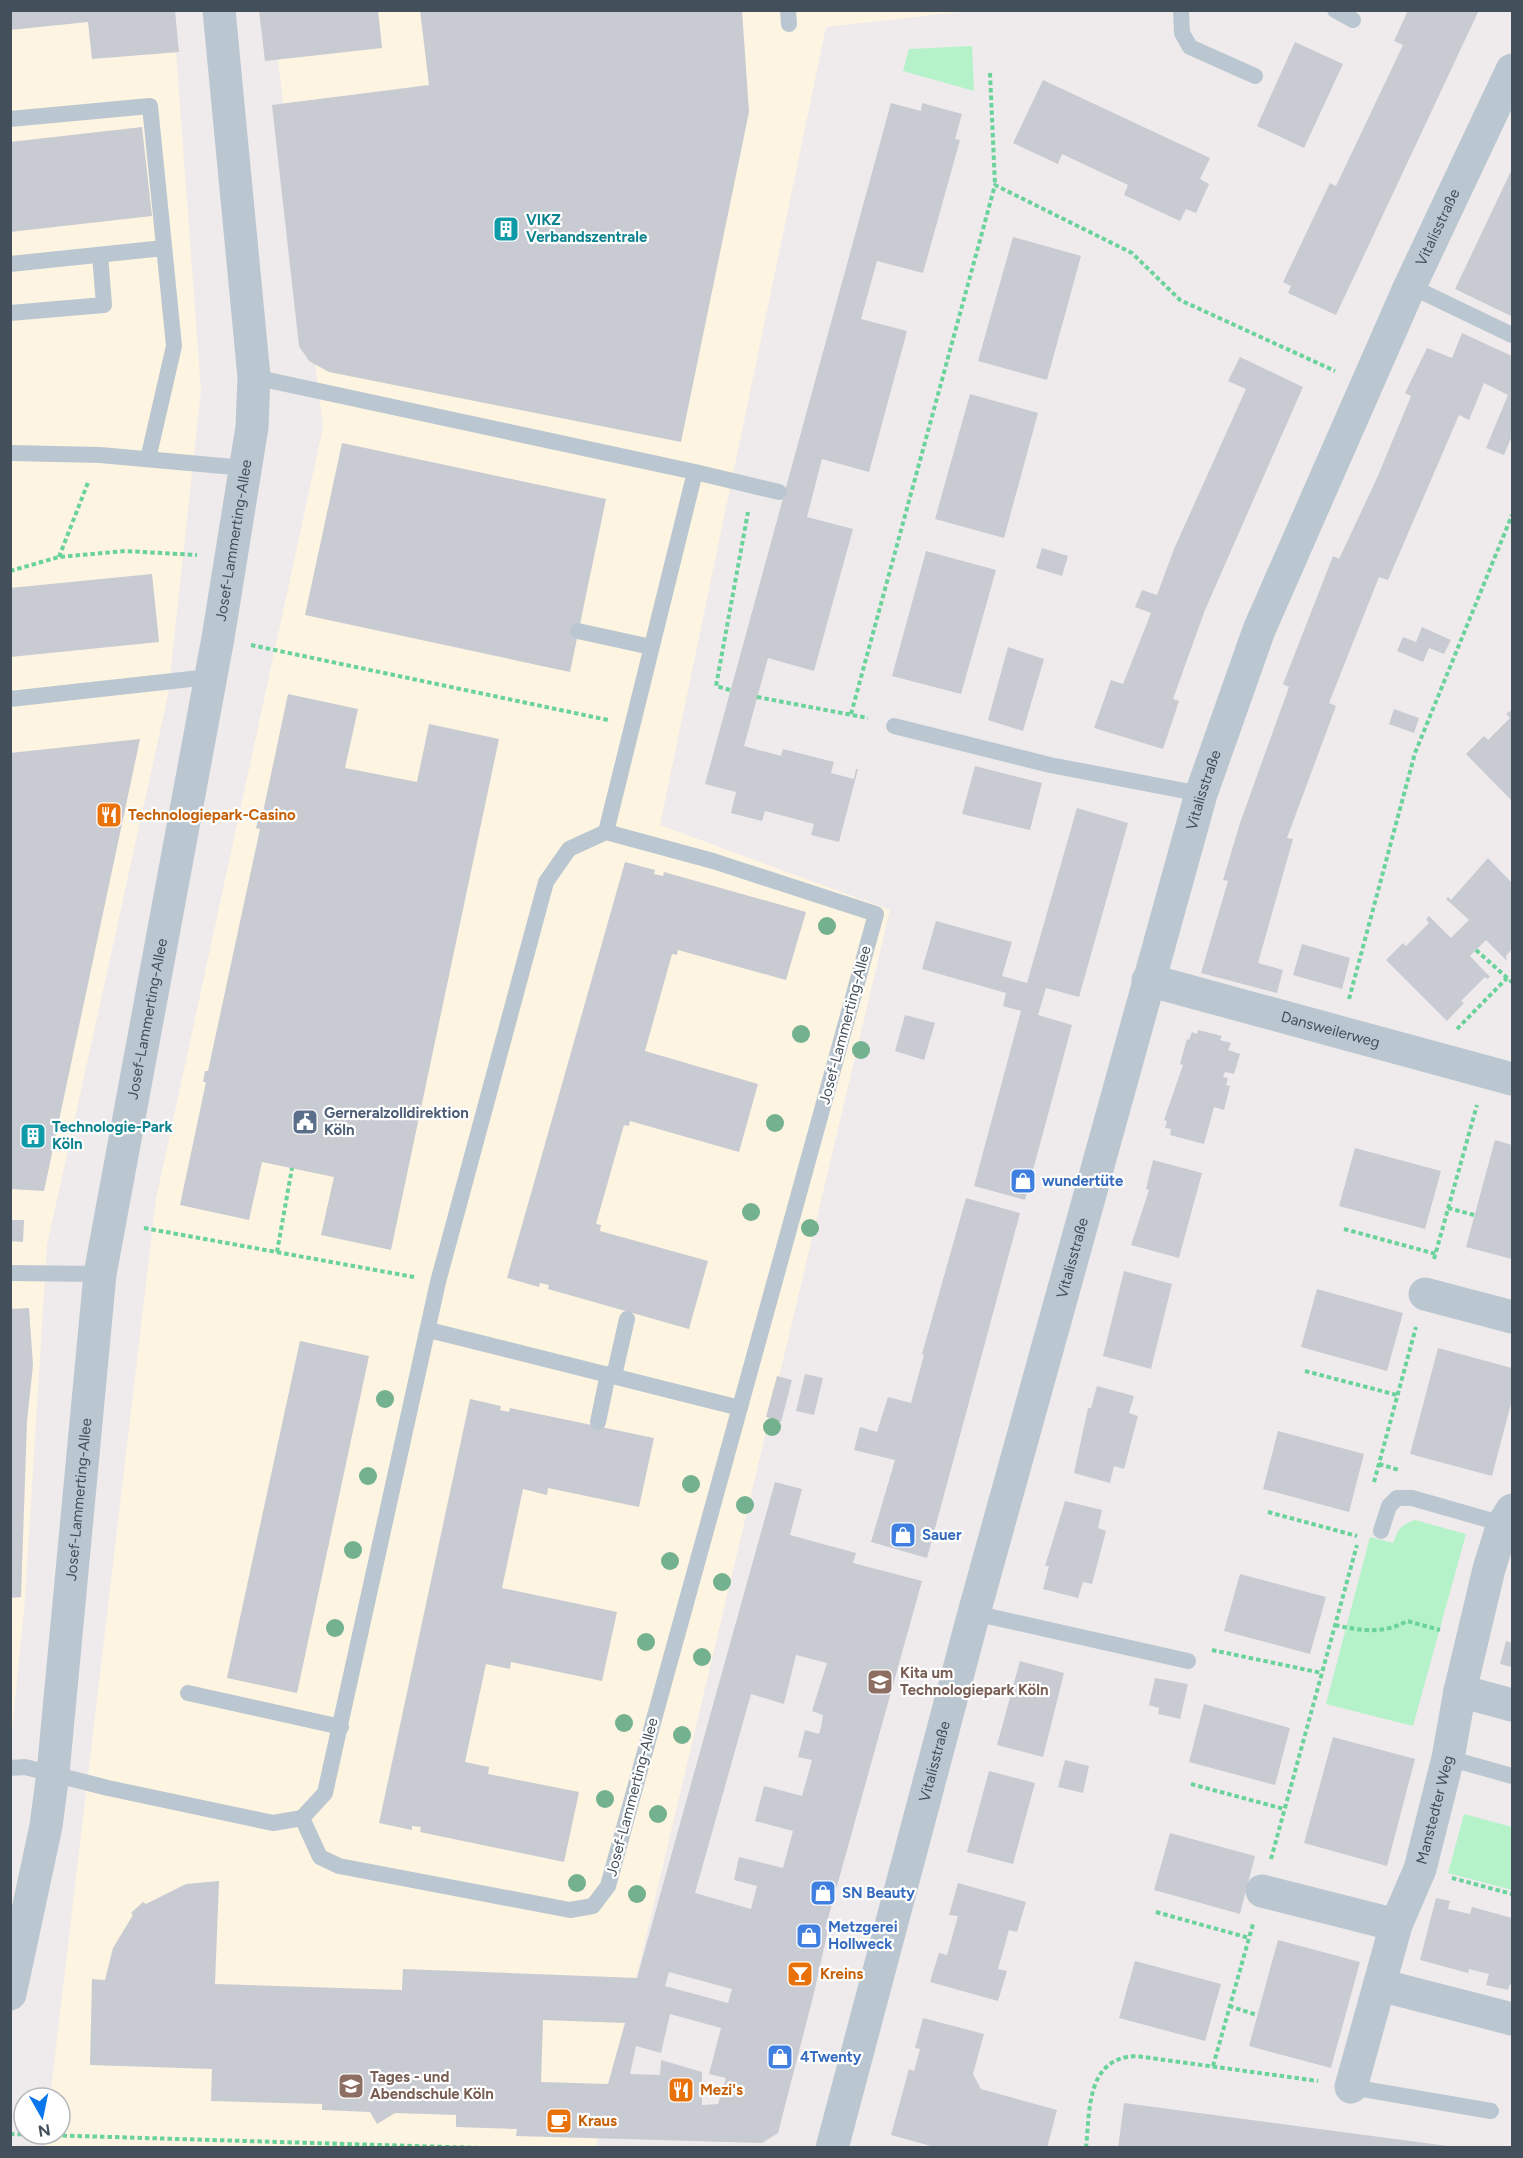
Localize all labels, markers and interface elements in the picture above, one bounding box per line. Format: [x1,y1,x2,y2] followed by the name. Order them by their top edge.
[1412,186,1464,269] street label: Vitalisstraße
[526,211,648,246] place label: VIKZ Verbandszentrale
[491,214,521,244] building icon: VIKZ Verbandszentrale
[212,458,256,623] street label: Josef-Lammerting-Allee
[1182,748,1225,832] street label: Vitalisstraße
[94,800,124,830] restaurant icon: Technologiepark-Casino
[128,806,296,824] place label: Technologiepark-Casino
[124,937,171,1101] street label: Josef-Lammerting-Allee
[815,944,875,1106] street label: Josef-Lammerting-Allee
[1279,1008,1382,1052] street label: Dansweilerweg
[324,1104,469,1139] place label: Gerneralzolldirektion Köln
[290,1107,320,1137] public building icon: Gerneralzolldirektion Köln
[52,1118,172,1153] place label: Technologie-Park Köln
[18,1121,48,1151] building icon: Technologie-Park Köln
[1008,1166,1038,1196] shop icon: wundertüte
[1042,1172,1124,1190] place label: wundertüte
[1053,1215,1092,1300] street label: Vitalisstraße
[62,1417,95,1582] street label: Josef-Lammerting-Allee
[888,1520,918,1550] shop icon: Sauer
[922,1526,962,1544] place label: Sauer
[900,1664,1049,1699] place label: Kita um Technologiepark Köln
[865,1667,895,1697] school or university icon: Kita um Technologiepark Köln
[602,1716,662,1878] street label: Josef-Lammerting-Allee
[915,1719,954,1804] street label: Vitalisstraße
[1413,1753,1457,1866] street label: Manstedter Weg
[808,1878,838,1908] shop icon: SN Beauty
[842,1884,915,1902] place label: SN Beauty
[828,1918,898,1953] place label: Metzgerei Hollweck
[794,1921,824,1951] shop icon: Metzgerei Hollweck
[785,1959,815,1989] bar icon: Kreins
[820,1965,863,1983] place label: Kreins
[765,2042,795,2072] shop icon: 4Twenty
[800,2048,862,2066] place label: 4Twenty
[370,2068,494,2103] place label: Tages - und Abendschule Köln
[336,2071,366,2101] school or university icon: Tages - und Abendschule Köln
[666,2075,696,2105] restaurant icon: Mezi's
[700,2081,743,2099] place label: Mezi's
[12,2086,72,2146] north arrow
[544,2106,574,2136] cafe icon: Kraus
[578,2112,617,2130] place label: Kraus
[37,2120,52,2141] text: N

